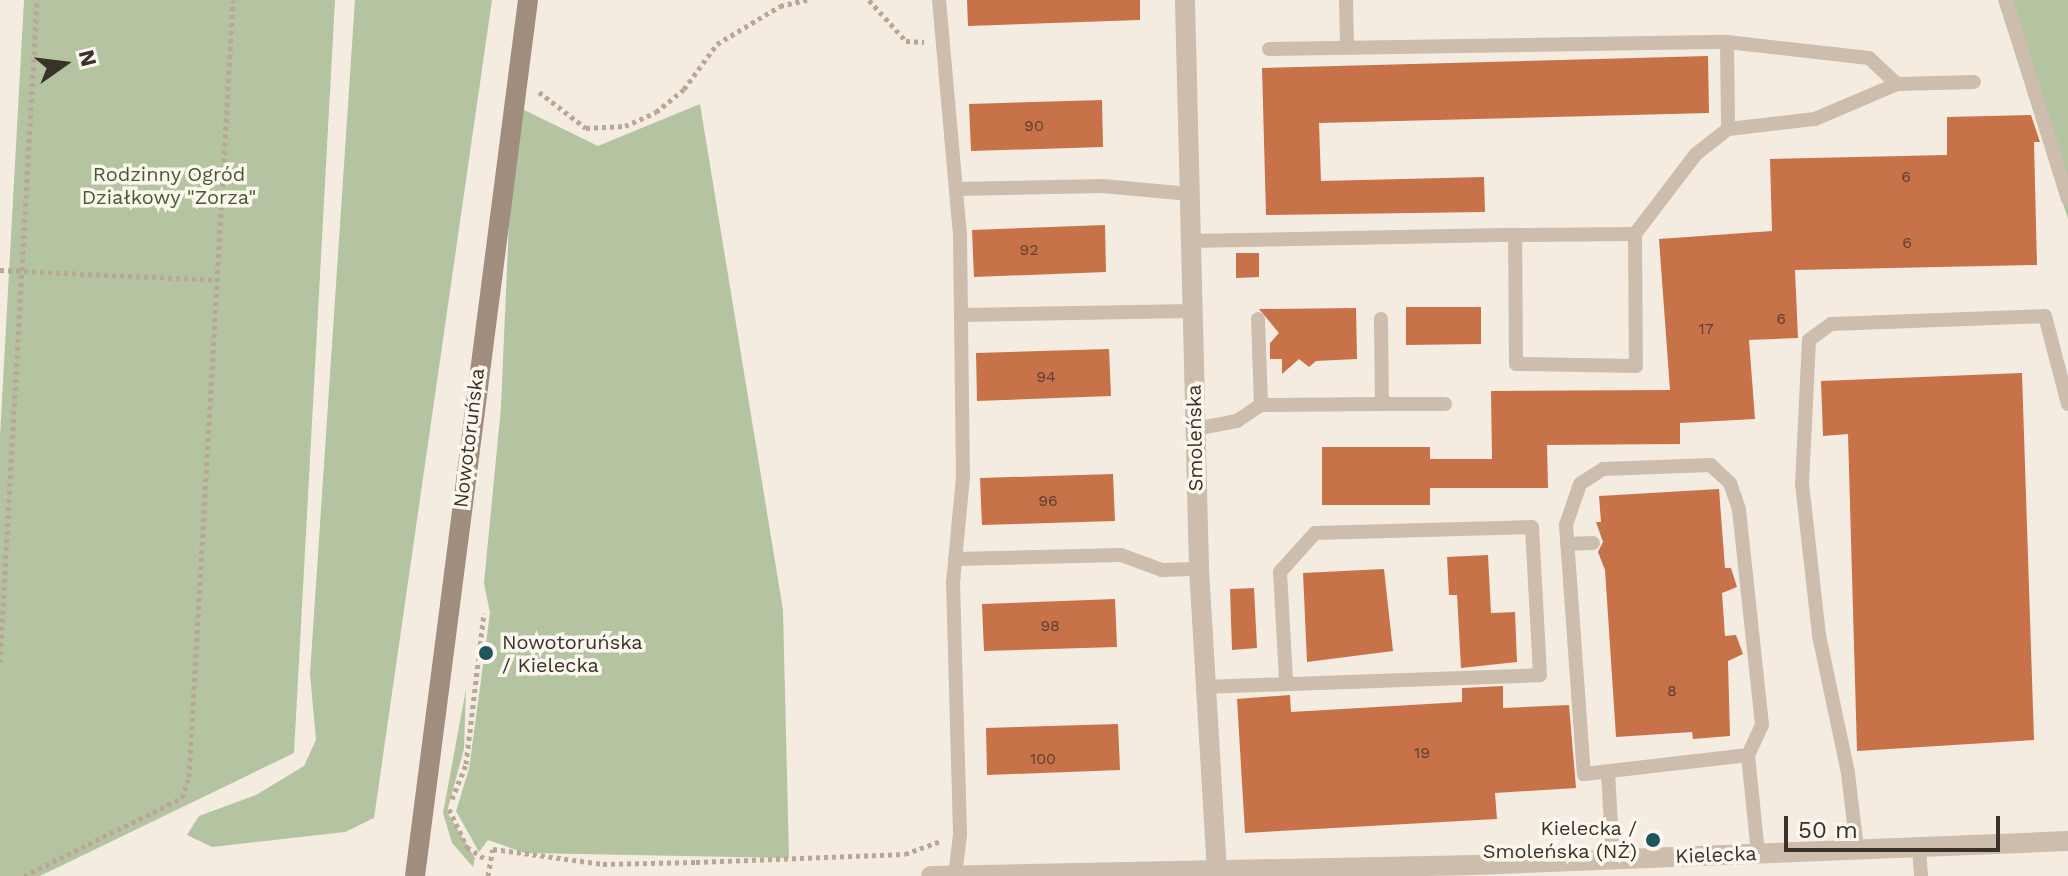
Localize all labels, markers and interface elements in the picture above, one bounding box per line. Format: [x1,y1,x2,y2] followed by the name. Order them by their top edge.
[24,24,104,104] north arrow
[74,47,102,69] text: N
[1024,116,1044,136] house number: 90
[81,163,257,210] park label: Rodzinny Ogród Działkowy "Zorza"
[1901,167,1911,187] house number: 6
[1902,233,1912,253] house number: 6
[1019,240,1039,260] house number: 92
[1776,309,1786,329] house number: 6
[1698,319,1714,339] house number: 17
[449,367,489,509] street label: Nowotoruńska
[1036,367,1056,387] house number: 94
[1182,384,1208,492] street label: Smoleńska
[1038,491,1058,511] house number: 96
[1040,616,1060,636] house number: 98
[502,630,643,677] place label: Nowotoruńska / Kielecka
[477,644,495,662] marker: Nowotoruńska / Kielecka
[1667,681,1677,701] house number: 8
[1414,743,1430,763] house number: 19
[1030,749,1056,769] house number: 100
[1788,800,2004,850] scale bar
[1482,816,1637,863] place label: Kielecka / Smoleńska (NŻ)
[1798,816,1858,844] text: 50 m
[1644,831,1662,849] marker: Kielecka / Smoleńska (NŻ)
[1675,842,1757,868] street label: Kielecka

